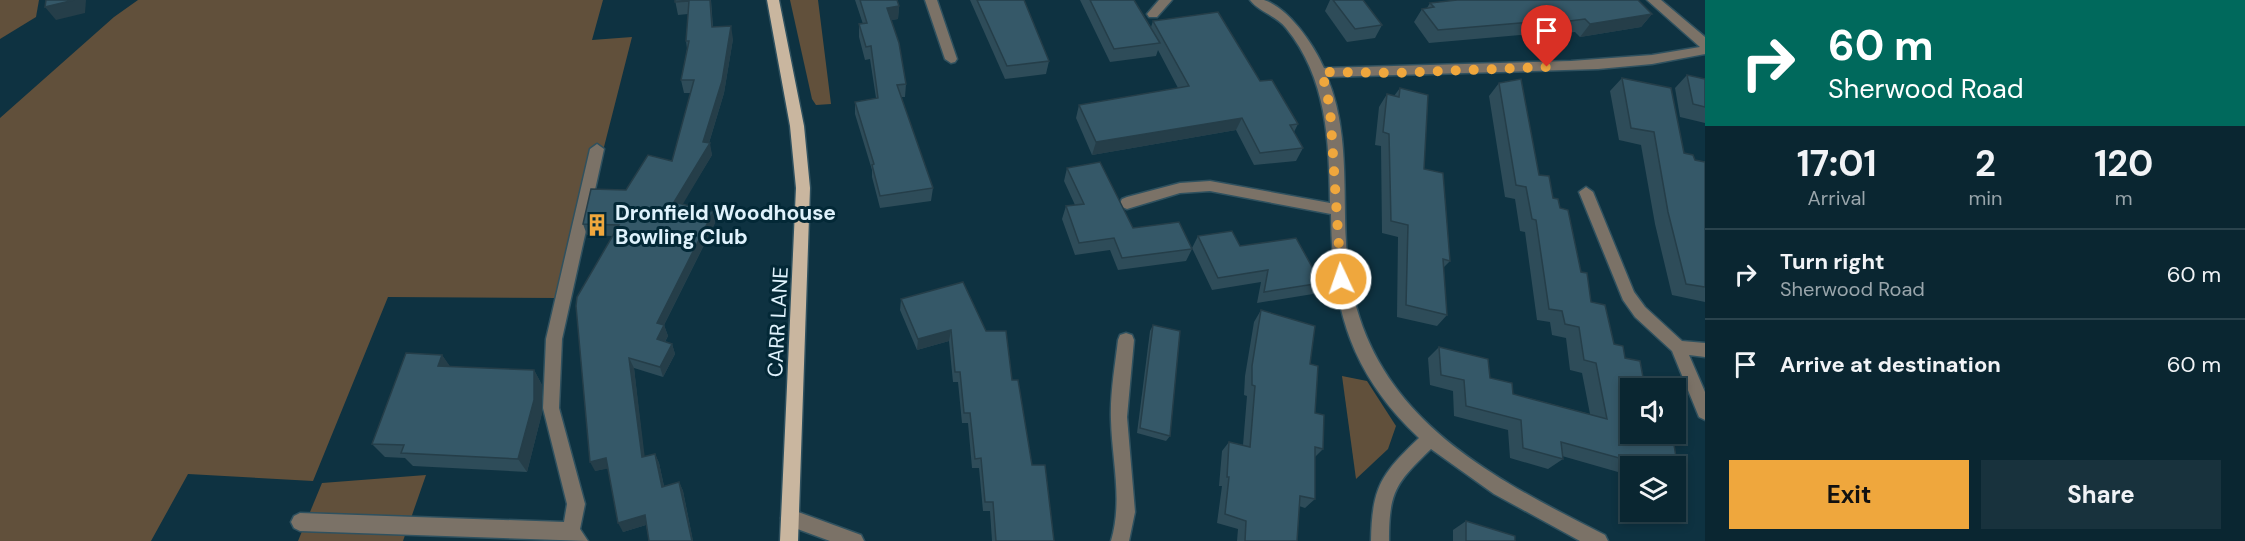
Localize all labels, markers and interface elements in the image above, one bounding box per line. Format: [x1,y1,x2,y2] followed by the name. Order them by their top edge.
[1521,5,1572,67] pin
[1530,14,1563,47] icon: arrive
[1828,18,1934,73] text: 60 m
[1729,24,1807,102] icon: right
[1828,71,2024,106] text: Sherwood Road
[1797,140,1877,187] text: 17:01
[1975,140,1996,187] text: 2
[2094,140,2153,187] text: 120
[1808,185,1866,211] text: Arrival
[1968,185,2003,211] text: min
[2115,185,2133,211] text: m
[615,199,836,251] place label: Dronfield Woodhouse Bowling Club
[584,212,610,238] building icon: Dronfield Woodhouse Bowling Club
[1309,247,1373,311] position arrow
[1780,247,1885,276] text: Turn right
[1729,258,1762,291] icon: right
[2167,260,2221,289] text: 60 m
[761,266,795,378] street label: CARR LANE
[1780,276,1925,302] text: Sherwood Road
[1729,348,1762,381] icon: arrive
[1780,350,2001,379] text: Arrive at destination
[2167,350,2221,379] text: 60 m
[1620,378,1686,522] map controls
[1620,378,1686,444] button: sound
[1620,456,1686,522] button: layers
[1729,460,1969,529] button: Exit
[1981,460,2221,529] button: Share

